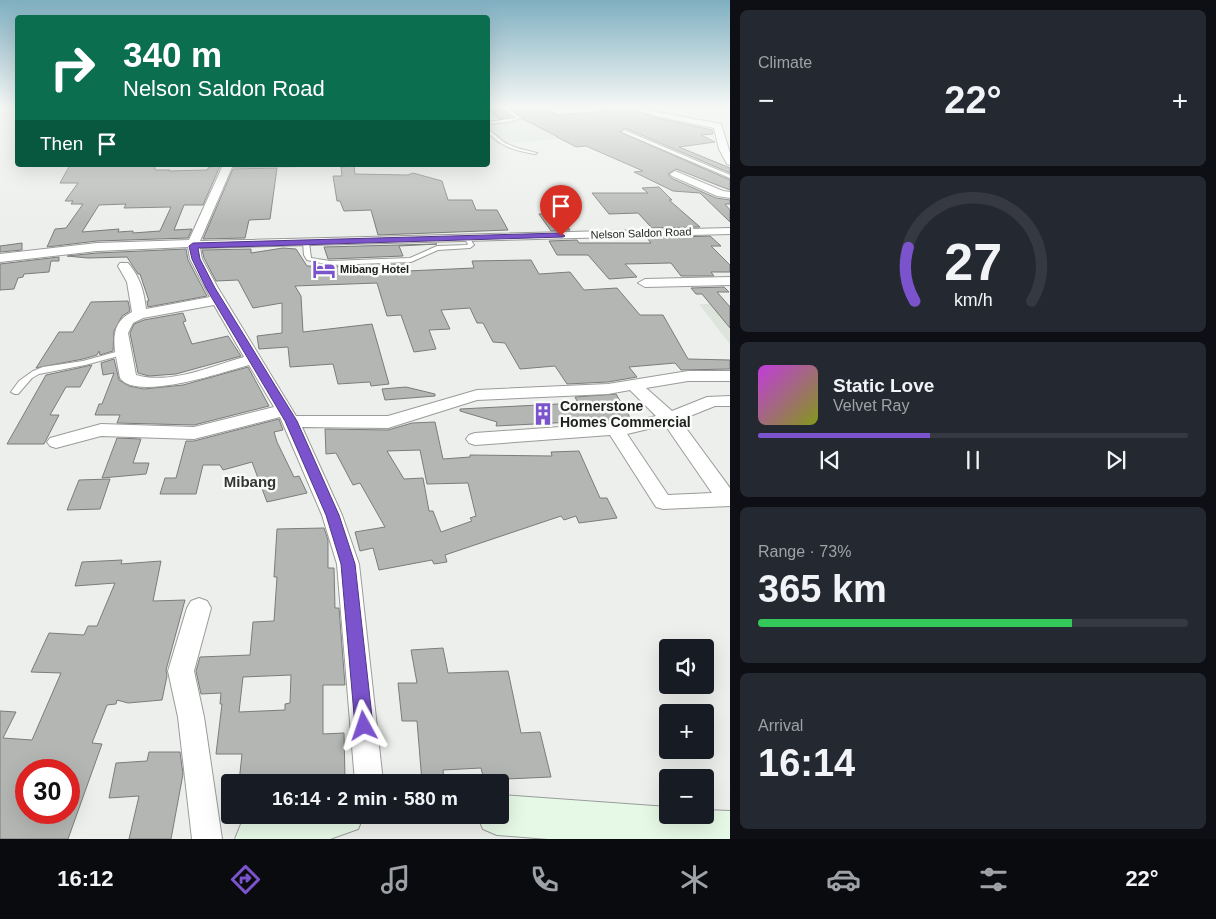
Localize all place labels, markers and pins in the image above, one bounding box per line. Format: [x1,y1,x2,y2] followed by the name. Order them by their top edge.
[540,185,582,236] pin
[311,256,337,282] hotel icon: Mibang Hotel
[340,263,409,275] place label: Mibang Hotel
[560,398,691,430] place label: Cornerstone Homes Commercial
[530,401,556,427] building icon: Cornerstone Homes Commercial

